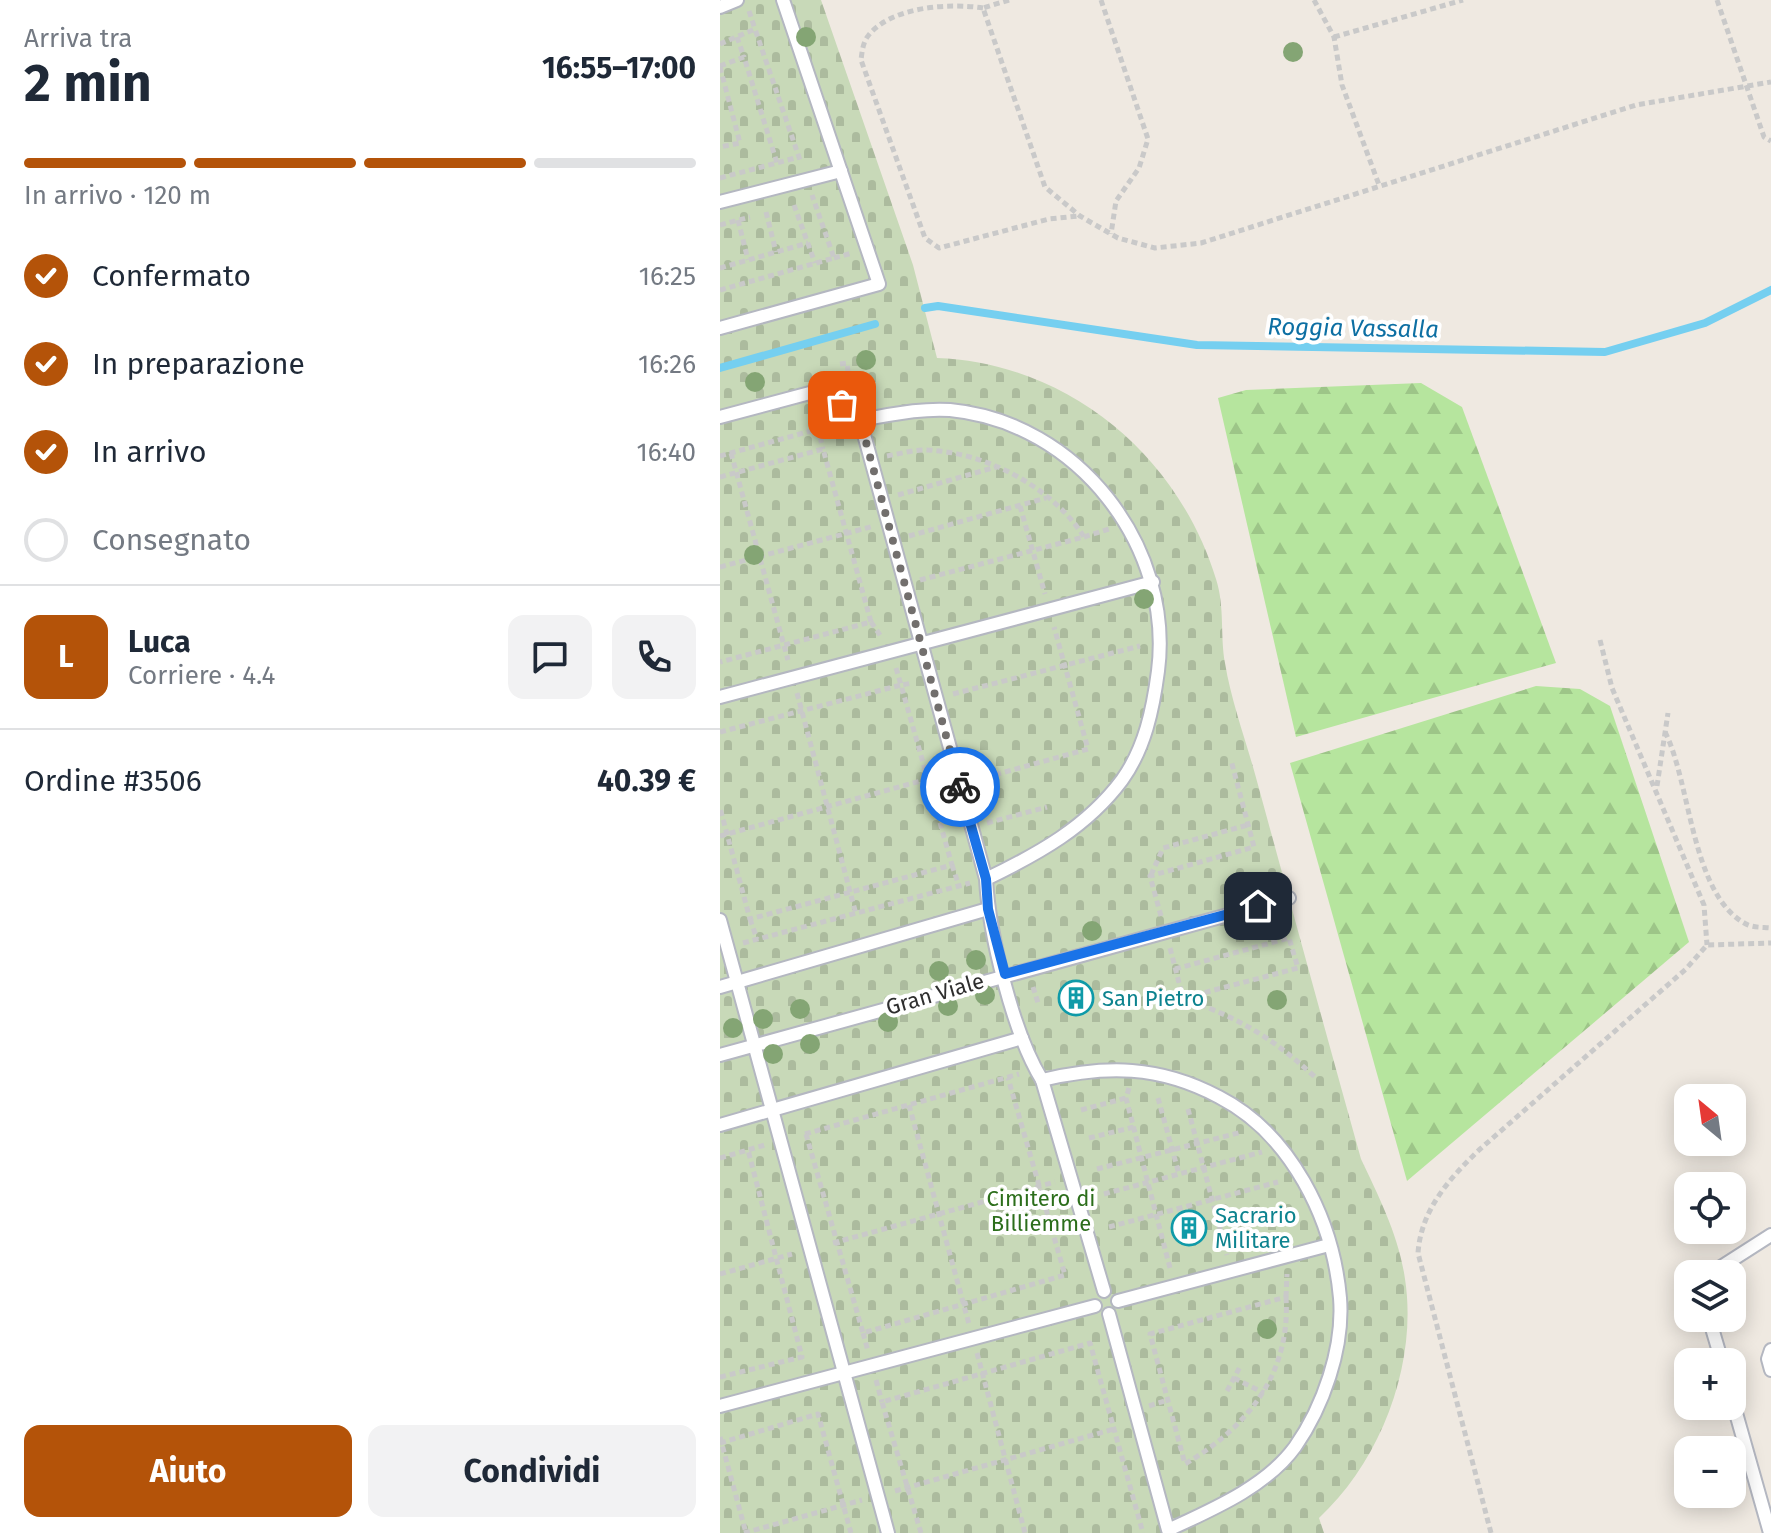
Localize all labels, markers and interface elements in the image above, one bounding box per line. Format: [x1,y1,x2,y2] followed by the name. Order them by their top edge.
[24,23,132,54] text: Arriva tra
[542,50,696,86] text: 16:55–17:00
[24,52,152,115] text: 2 min
[24,180,211,211] text: In arrivo · 120 m
[24,254,68,298] icon: check
[92,258,251,294] text: Confermato
[639,261,696,292] text: 16:25
[1267,313,1439,343] water label: Roggia Vassalla
[24,342,68,386] icon: check
[92,346,305,382] text: In preparazione
[638,349,696,380] text: 16:26
[808,371,876,439] pin
[820,383,864,427] icon: bag
[24,430,68,474] icon: check
[92,434,206,470] text: In arrivo
[636,437,696,468] text: 16:40
[92,522,251,558] text: Consegnato
[508,615,592,699] button: chat
[612,615,696,699] button: phone
[128,624,191,660] text: Luca
[58,639,74,675] text: L
[128,660,275,691] text: Corriere · 4.4
[920,747,1000,827] courier
[24,763,202,799] text: Ordine #3506
[597,763,696,799] text: 40.39 €
[938,765,982,809] icon: bike
[1224,872,1292,940] pin
[1236,884,1280,928] icon: home
[883,967,987,1021] street label: Gran Viale
[1057,979,1095,1017] building icon: San Pietro
[1102,985,1204,1012] place label: San Pietro
[1674,1084,1746,1156] north arrow
[1674,1084,1746,1508] map controls
[1674,1172,1746,1244] button: locate
[986,1185,1096,1237] park label: Cimitero di Billiemme
[1215,1202,1297,1254] place label: Sacrario Militare
[1170,1209,1208,1247] building icon: Sacrario Militare
[1674,1260,1746,1332] button: layers
[1674,1348,1746,1420] button: +
[24,1425,352,1517] button: Aiuto
[368,1425,696,1517] button: Condividi
[1674,1436,1746,1508] button: −

